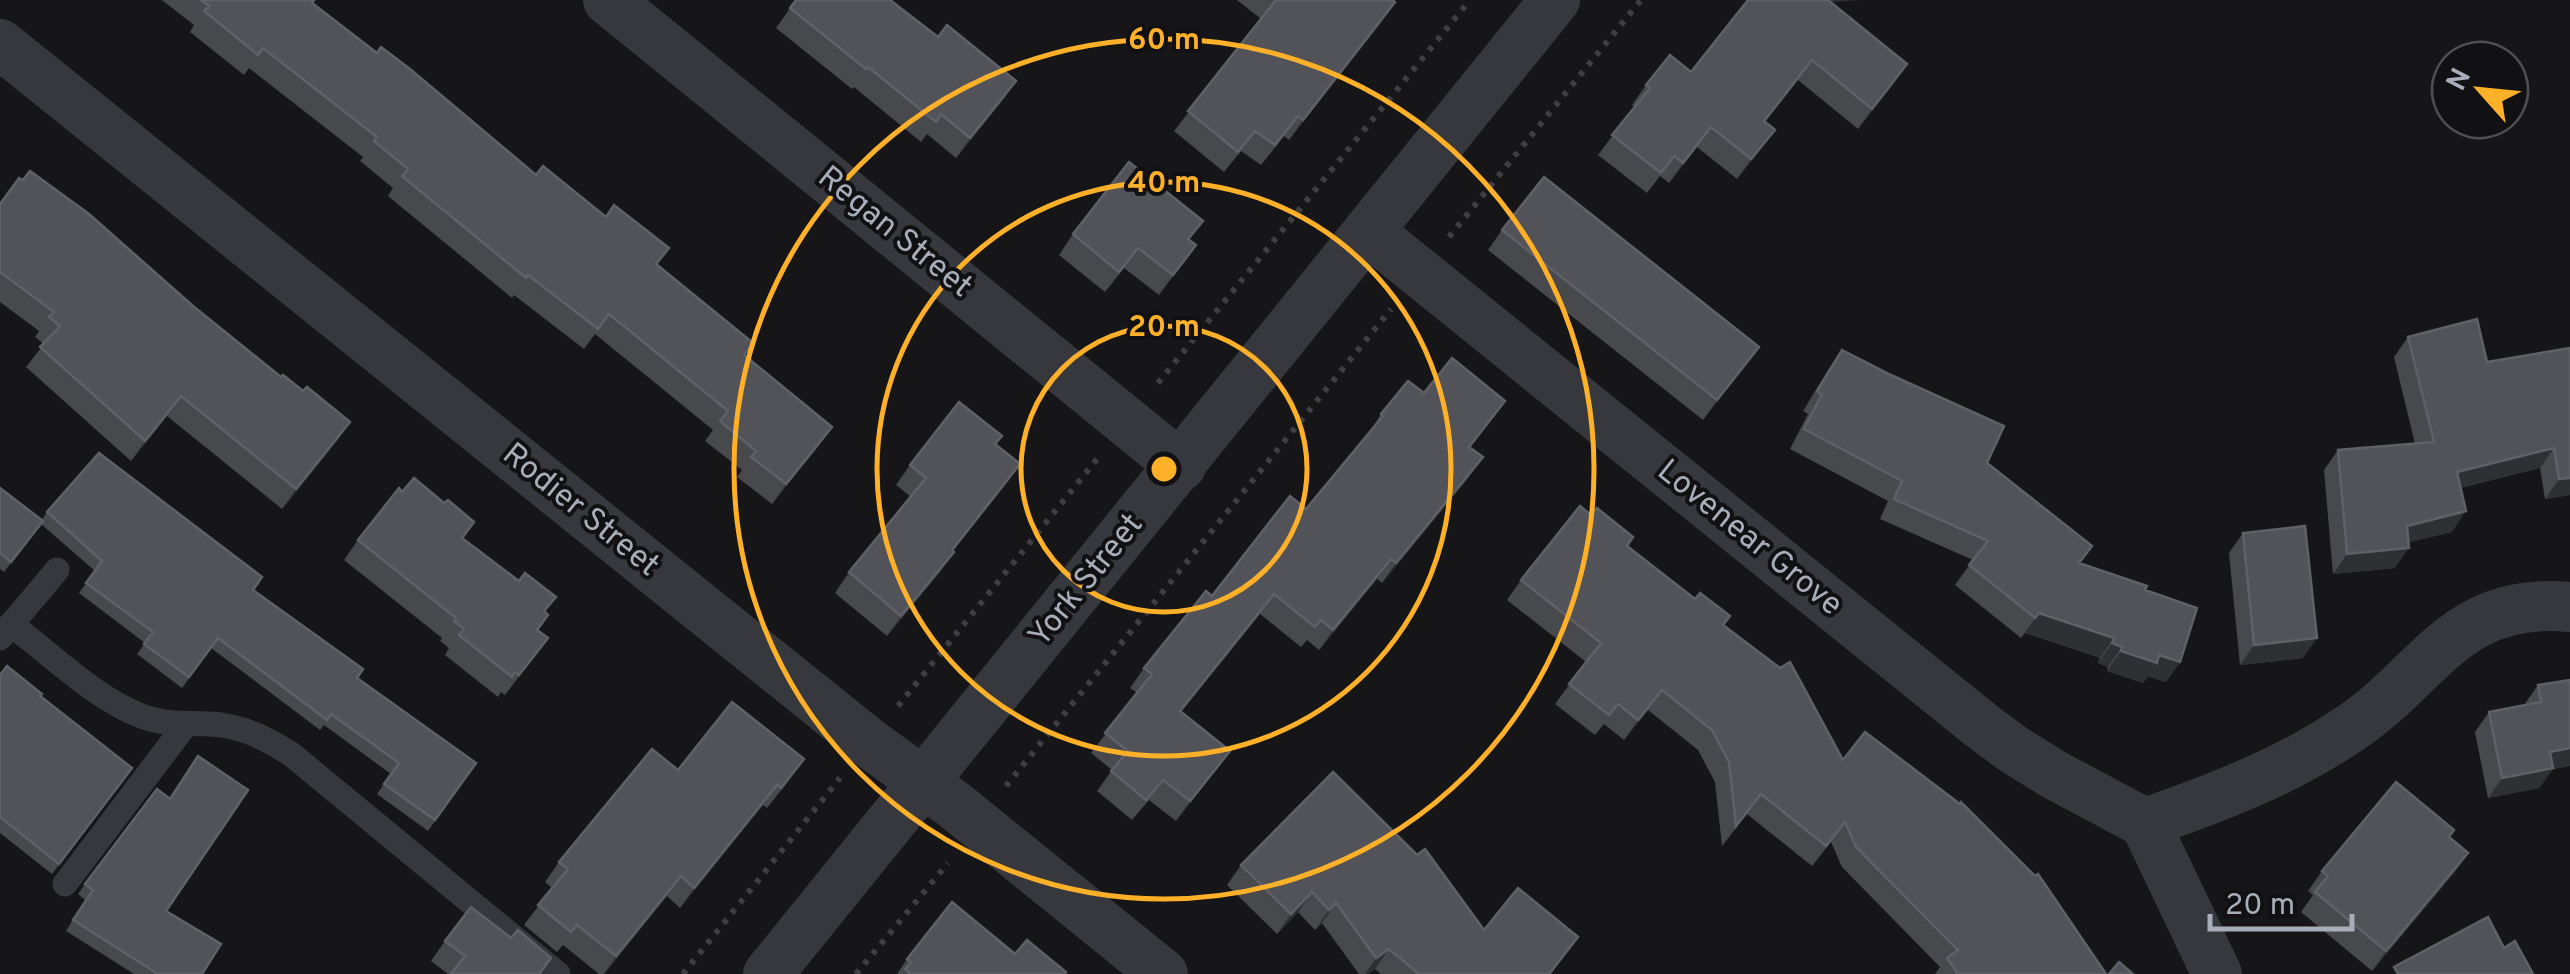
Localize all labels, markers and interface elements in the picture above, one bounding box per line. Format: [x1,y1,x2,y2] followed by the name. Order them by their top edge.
[1128,23,1200,60] text: 60 m
[2430,40,2530,140] north arrow
[2440,63,2481,97] text: N
[809,158,979,308] street label: Regan Street
[1128,166,1200,203] text: 40 m
[1128,310,1200,347] text: 20 m
[493,435,667,587] street label: Rodier Street
[1146,451,1182,487] centre of rings
[1648,452,1850,626] street label: Lovenear Grove
[1021,506,1153,656] street label: York Street
[2210,869,2352,931] scale bar
[2225,888,2295,925] text: 20 m

